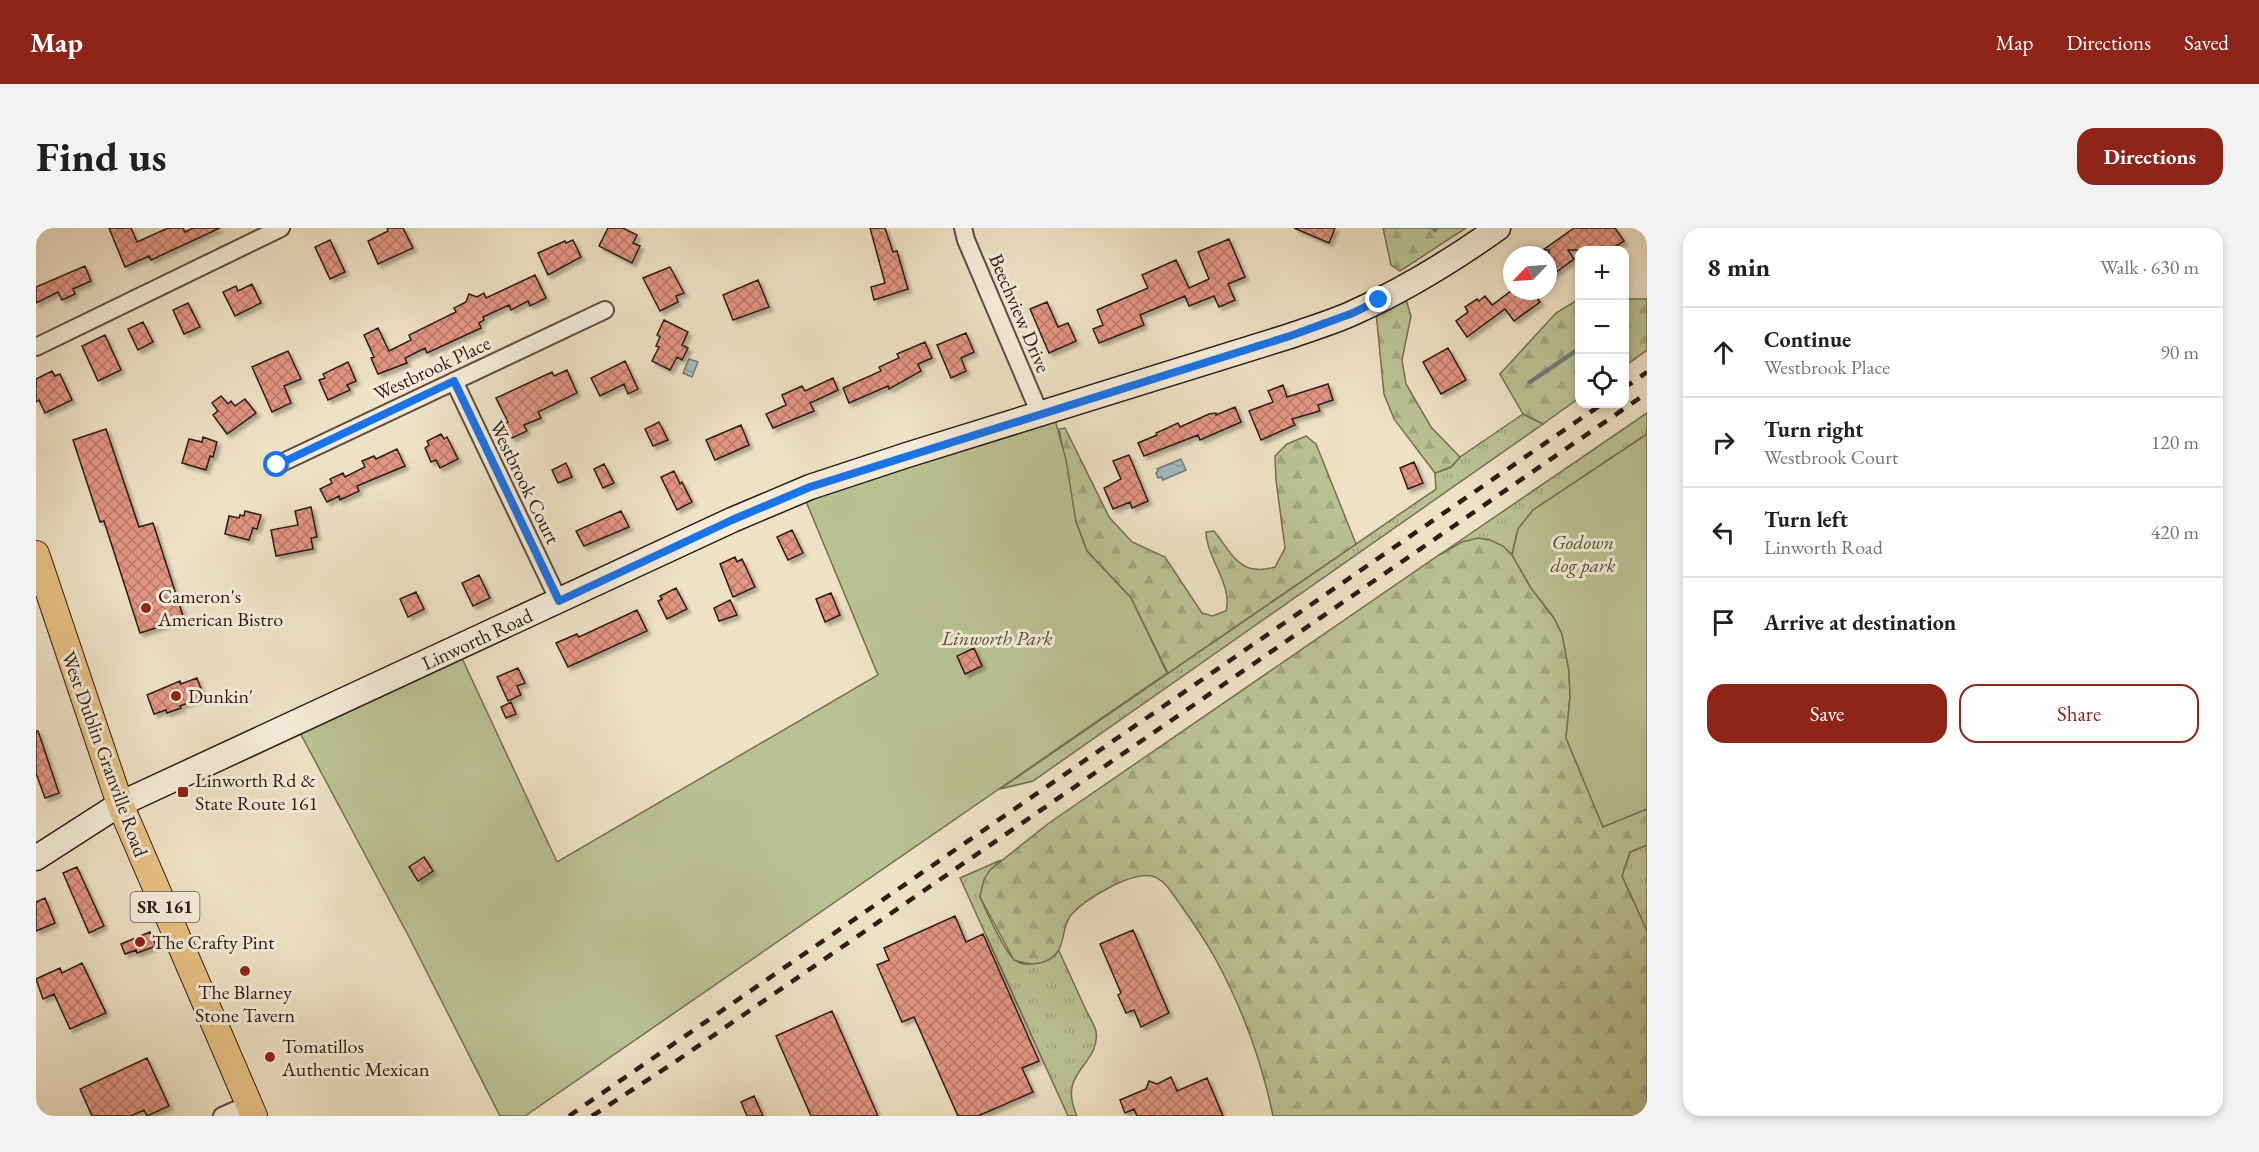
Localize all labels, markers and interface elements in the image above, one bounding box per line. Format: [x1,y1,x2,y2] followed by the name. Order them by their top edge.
[30,24,83,60] text: Map
[1996,29,2033,56] text: Map
[2066,29,2151,56] text: Directions
[2184,29,2229,56] text: Saved
[2077,128,2223,185] button: Directions
[36,129,167,184] text: Find us
[1503,246,1557,300] north arrow
[1575,246,1629,408] map controls
[1575,246,1629,300] button: +
[983,250,1057,377] street label: Beechview Drive
[1707,250,1770,284] text: 8 min
[2100,254,2199,280] text: Walk · 630 m
[1365,286,1391,312] route end
[1575,300,1629,354] button: −
[1764,325,1851,354] text: Continue
[369,329,495,406] street label: Westbrook Place
[1707,336,1740,369] icon: ahead
[2160,339,2199,365] text: 90 m
[1575,354,1629,408] button: locate
[1764,354,1890,380] text: Westbrook Place
[1764,415,1863,444] text: Turn right
[484,416,566,549] street label: Westbrook Court
[1707,426,1740,459] icon: right
[2151,429,2199,455] text: 120 m
[1764,444,1898,470] text: Westbrook Court
[263,451,289,477] route start
[1764,505,1848,534] text: Turn left
[1707,516,1740,549] icon: left
[2151,519,2199,545] text: 420 m
[1550,529,1616,578] park label: Godown dog park
[1764,534,1883,560] text: Linworth Road
[157,583,283,632] place label: Cameron's American Bistro
[139,601,153,615] marker: Cameron's American Bistro
[418,602,537,676] street label: Linworth Road
[1707,606,1740,639] icon: arrive
[1764,608,1956,637] text: Arrive at destination
[940,625,1053,651] park label: Linworth Park
[56,648,155,861] street label: West Dublin Granville Road
[188,683,253,709] place label: Dunkin'
[1707,684,1947,743] button: Save
[1959,684,2199,743] button: Share
[169,689,183,703] marker: Dunkin'
[195,767,318,816] place label: Linworth Rd & State Route 161
[176,785,190,799] marker: Linworth Rd & State Route 161
[130,892,200,922] road number: SR 161
[152,929,275,955] place label: The Crafty Pint
[133,935,147,949] marker: The Crafty Pint
[238,964,252,978] marker: The Blarney Stone Tavern
[195,979,295,1028] place label: The Blarney Stone Tavern
[281,1033,430,1082] place label: Tomatillos Authentic Mexican
[263,1050,277,1064] marker: Tomatillos Authentic Mexican

